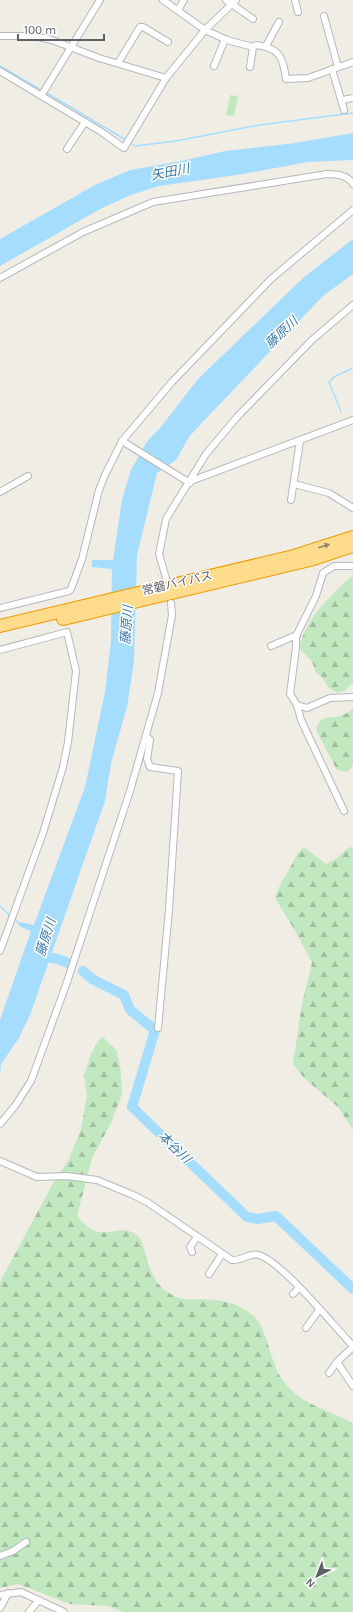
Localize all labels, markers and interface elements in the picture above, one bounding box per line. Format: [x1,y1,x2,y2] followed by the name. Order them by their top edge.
[18,16,104,42] scale bar
[24,23,56,37] text: 100 m
[150,160,193,183] water label: 矢田川
[262,312,302,351] water label: 藤原川
[318,543,330,549] one-way arrow
[140,568,214,598] street label: 常磐バイパス
[118,603,135,645] water label: 藤原川
[33,914,59,958] water label: 藤原川
[155,1128,195,1168] water label: 本谷川
[297,1556,337,1596] north arrow
[303,1576,318,1590] text: N

